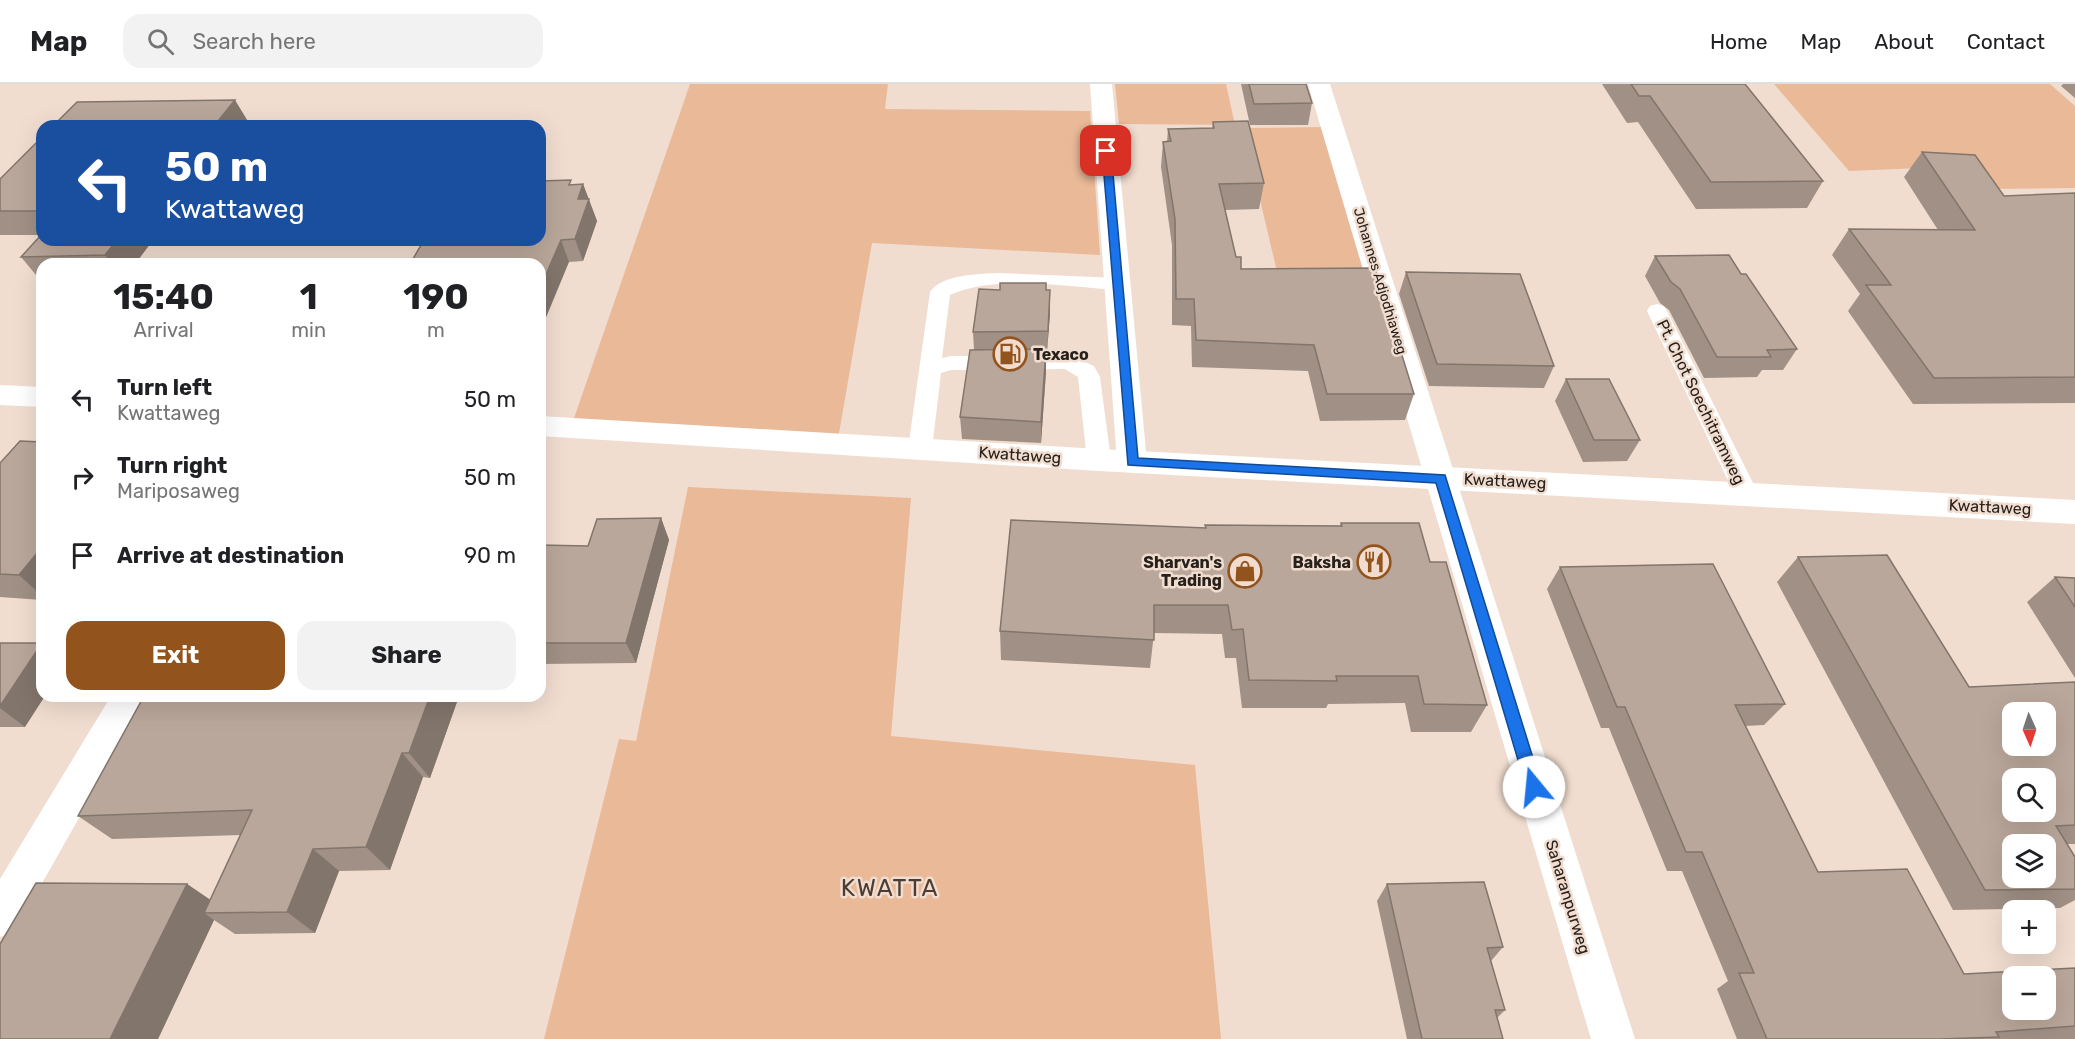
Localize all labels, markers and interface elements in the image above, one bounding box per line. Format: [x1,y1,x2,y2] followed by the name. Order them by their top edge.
[123,14,543,68] search box
[30,25,87,58] text: Map
[144,25,177,58] icon: search
[192,28,316,55] text: Search here
[1710,29,1767,54] text: Home
[1800,29,1841,54] text: Map
[1874,29,1934,54] text: About
[1967,29,2045,54] text: Contact
[1080,125,1131,176] pin
[1089,134,1122,167] icon: arrive
[165,142,268,192] text: 50 m
[66,144,144,222] icon: left
[165,193,305,225] text: Kwattaweg
[1350,206,1410,356] street label: Johannes Adjodhiaweg
[113,275,214,318] text: 15:40
[300,275,318,318] text: 1
[403,275,469,318] text: 190
[1653,317,1749,487] street label: Pt. Chot Soechitramweg
[134,318,194,342] text: Arrival
[291,318,326,342] text: min
[427,318,445,342] text: m
[992,336,1028,372] fuel station icon: Texaco
[1033,345,1089,364] place label: Texaco
[117,374,212,401] text: Turn left
[66,383,99,416] icon: left
[464,386,516,413] text: 50 m
[117,401,220,425] text: Kwattaweg
[978,443,1062,467] street label: Kwattaweg
[117,452,227,479] text: Turn right
[66,461,99,494] icon: right
[464,464,516,491] text: 50 m
[1463,469,1547,493] street label: Kwattaweg
[117,479,240,503] text: Mariposaweg
[1948,495,2032,519] street label: Kwattaweg
[66,539,99,572] icon: arrive
[117,542,344,569] text: Arrive at destination
[464,542,516,569] text: 90 m
[1356,544,1392,580] restaurant icon: Baksha
[1143,553,1222,590] place label: Sharvan's Trading
[1227,553,1263,589] shop icon: Sharvan's Trading
[1292,553,1351,572] place label: Baksha
[66,621,285,690] button: Exit
[297,621,516,690] button: Share
[2002,702,2056,756] north arrow
[2002,702,2056,1020] map controls
[1502,755,1566,819] position arrow
[2002,768,2056,822] button: search
[2002,834,2056,888] button: layers
[1542,838,1594,956] street label: Saharanpurweg
[841,874,939,902] district label: KWATTA
[2002,900,2056,954] button: +
[2002,966,2056,1020] button: −

